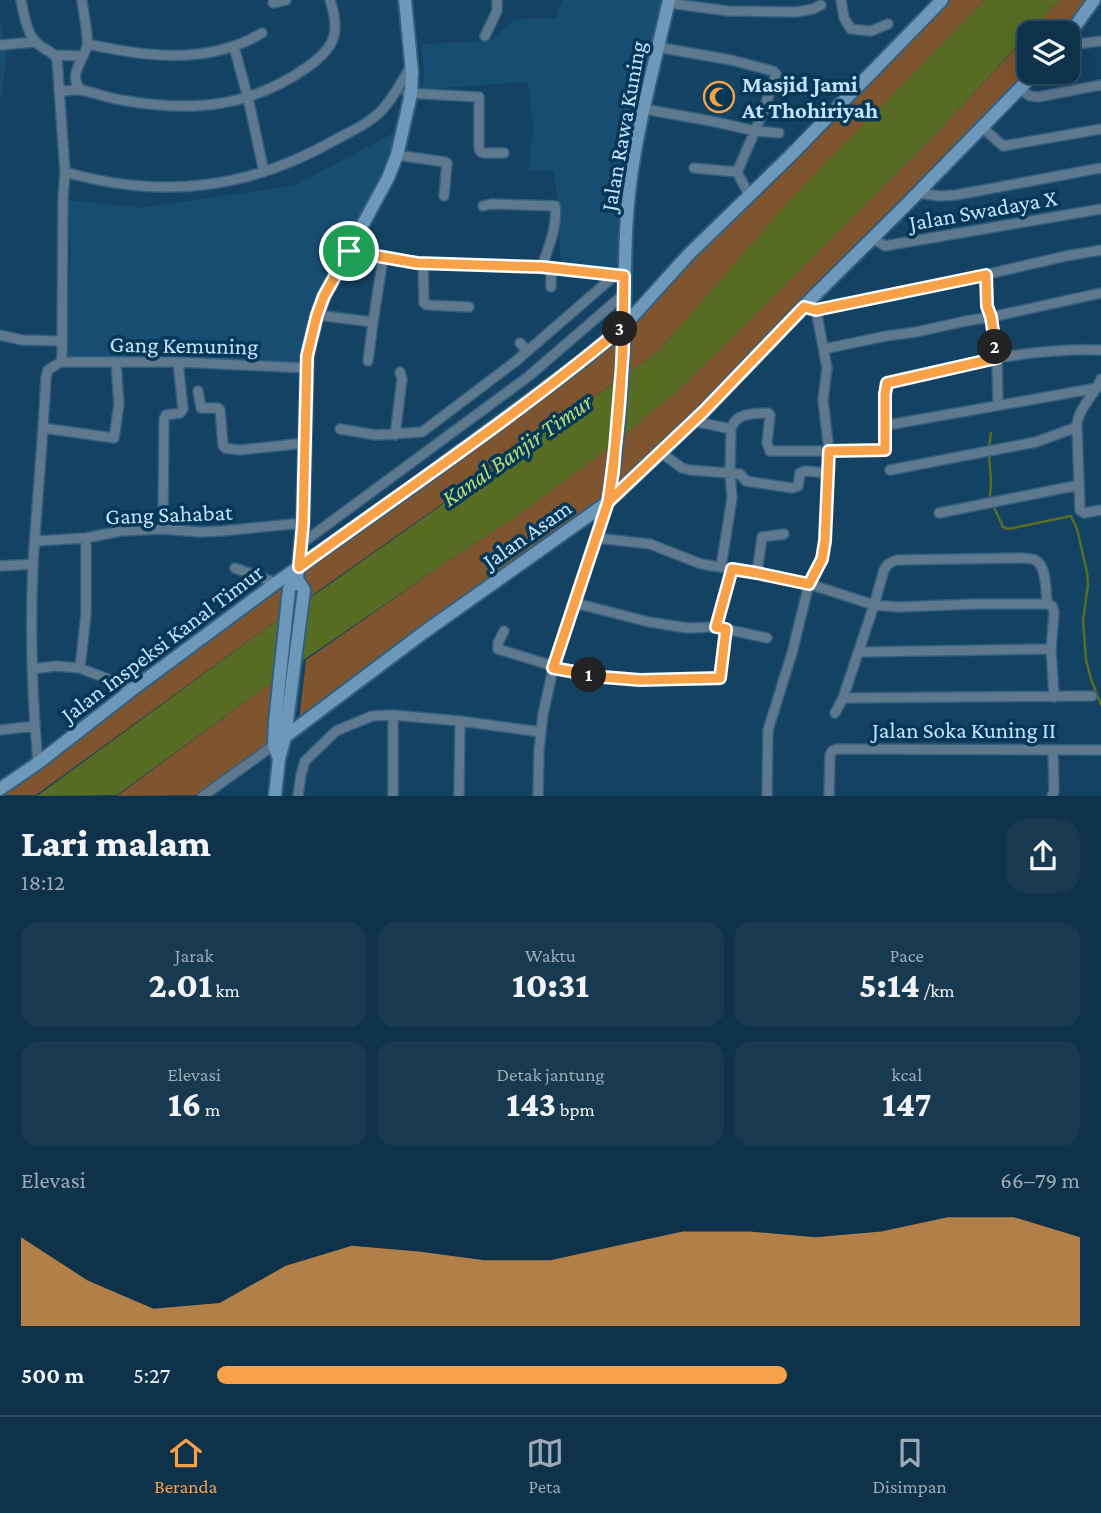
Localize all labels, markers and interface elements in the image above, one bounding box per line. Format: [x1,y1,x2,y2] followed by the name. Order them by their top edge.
[1017,21,1080,84] map controls
[1017,21,1080,84] button: layers
[595,39,651,215] street label: Jalan Rawa Kuning
[741,71,878,123] place label: Masjid Jami At Thohiriyah
[702,80,736,114] mosque icon: Masjid Jami At Thohiriyah
[905,184,1059,236] street label: Jalan Swadaya X
[319,221,379,281] pin
[330,232,368,270] icon: arrive
[602,312,638,346] pin: 3
[615,318,624,339] text: 3
[978,330,1012,364] pin: 2
[110,331,258,359] street label: Gang Kemuning
[990,336,999,357] text: 2
[436,387,598,513] water label: Kanal Banjir Timur
[476,494,576,575] street label: Jalan Asam
[105,499,234,529] street label: Gang Sahabat
[54,559,268,729] street label: Jalan Inspeksi Kanal Timur
[572,658,606,692] pin: 1
[585,664,592,685] text: 1
[870,717,1056,743] street label: Jalan Soka Kuning II
[1006,819,1080,893] button: share
[21,822,211,864] text: Lari malam
[21,869,65,895] text: 18:12
[175,945,214,966] text: Jarak
[525,945,576,966] text: Waktu
[890,945,924,966] text: Pace
[149,966,212,1005] text: 2.01
[512,966,589,1005] text: 10:31
[859,966,920,1005] text: 5:14
[212,980,240,1001] text: km
[920,980,955,1001] text: /km
[167,1064,221,1085] text: Elevasi
[496,1064,605,1085] text: Detak jantung
[892,1064,922,1085] text: kcal
[168,1085,201,1124] text: 16
[506,1085,556,1124] text: 143
[882,1085,932,1124] text: 147
[201,1099,220,1120] text: m
[556,1099,595,1120] text: bpm
[21,1167,86,1193] text: Elevasi
[1000,1167,1080,1193] text: 66–79 m
[21,1362,84,1388] text: 500 m
[133,1362,170,1388] text: 5:27
[154,1434,217,1497] tab: Beranda
[526,1434,564,1497] tab: Peta
[872,1434,947,1497] tab: Disimpan

